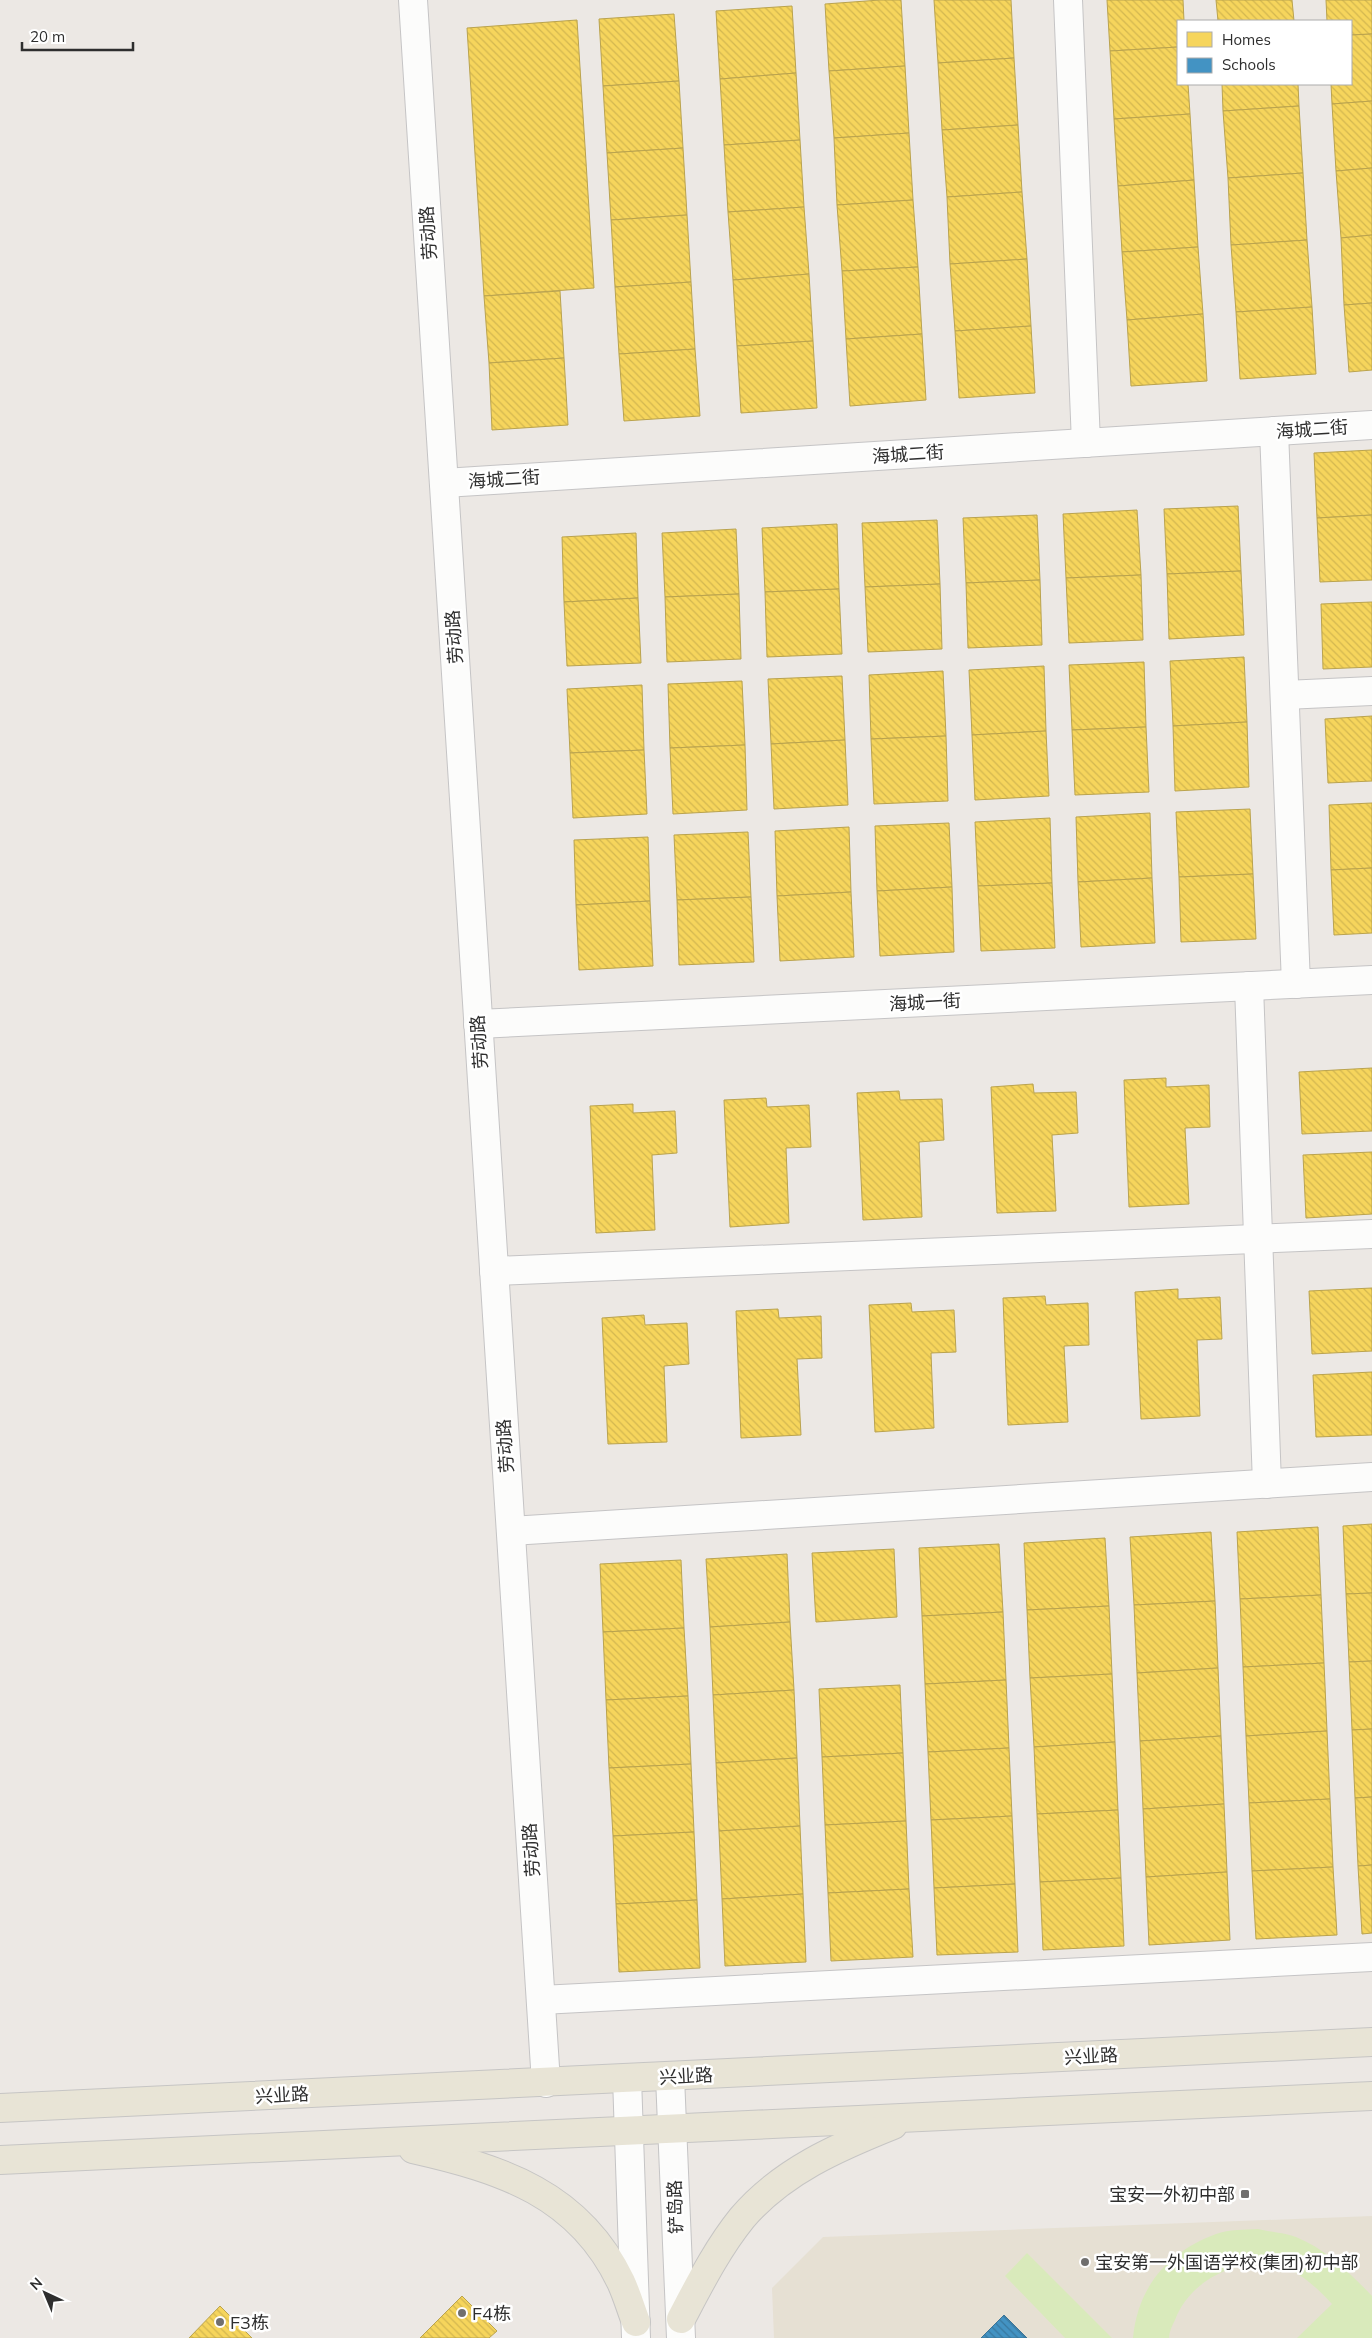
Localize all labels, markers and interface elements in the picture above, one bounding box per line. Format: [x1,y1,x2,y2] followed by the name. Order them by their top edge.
[22,20,134,52] scale bar
[1177,20,1352,85] legend
[30,27,65,46] text: 20 m
[1222,30,1271,49] text: Homes
[1222,55,1276,74] text: Schools
[415,205,441,261] street label: 劳动路
[1275,415,1349,443] street label: 海城二街
[871,440,945,468] street label: 海城二街
[467,465,541,493] street label: 海城二街
[441,609,467,665] street label: 劳动路
[888,989,962,1015] street label: 海城一街
[466,1014,492,1070] street label: 劳动路
[492,1418,518,1474] street label: 劳动路
[518,1822,544,1878] street label: 劳动路
[1063,2043,1119,2069] street label: 兴业路
[658,2063,714,2089] street label: 兴业路
[254,2082,310,2108] street label: 兴业路
[663,2180,687,2234] street label: 铲岛路
[1109,2183,1235,2206] place label: 宝安一外初中部
[1239,2188,1251,2200] marker: 宝安一外初中部
[1095,2251,1358,2274] place label: 宝安第一外国语学校(集团)初中部
[1079,2256,1091,2268] marker: 宝安第一外国语学校(集团)初中部
[20,2268,70,2318] north arrow
[26,2274,46,2294] text: N
[472,2302,511,2325] place label: F4栋
[456,2307,468,2319] marker: F4栋
[230,2311,269,2334] place label: F3栋
[214,2316,226,2328] marker: F3栋

